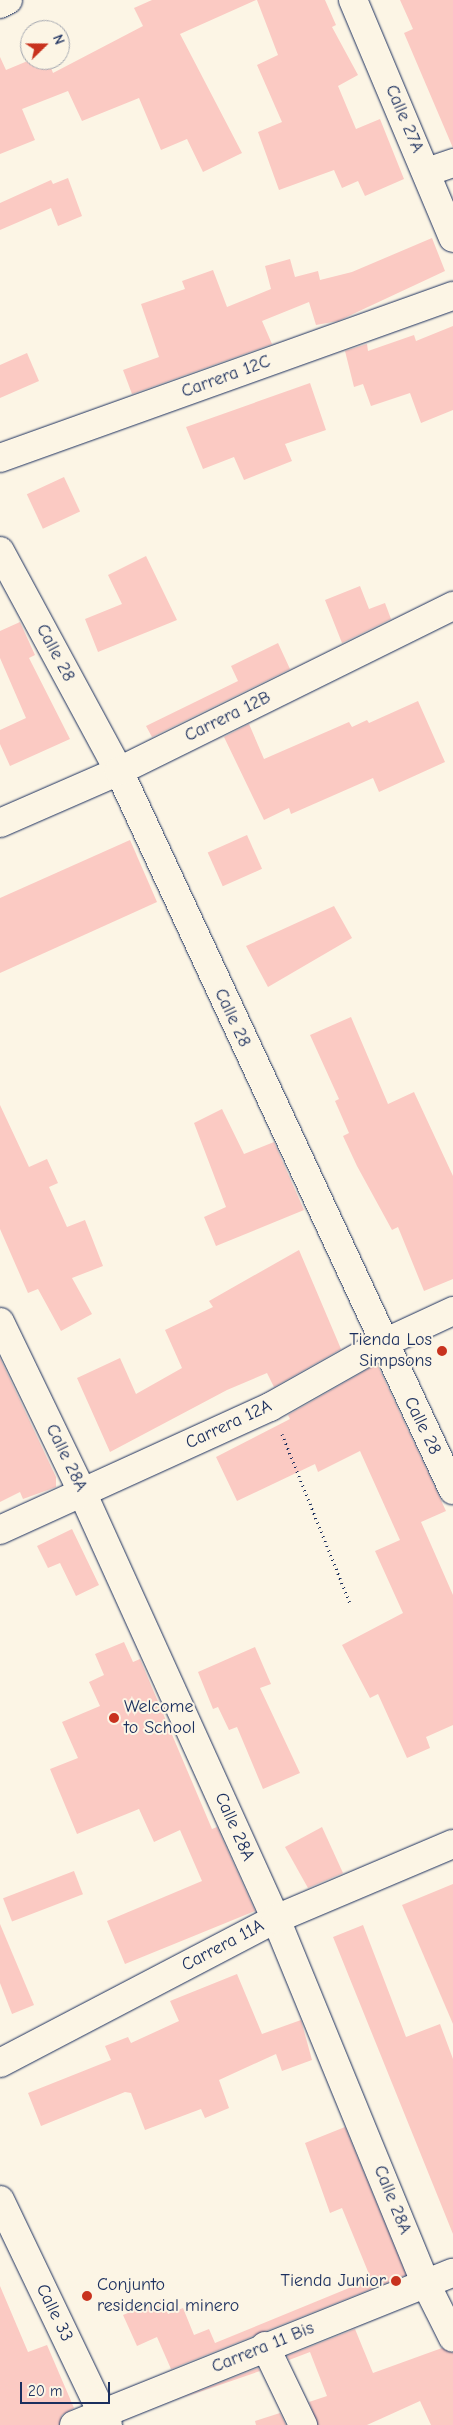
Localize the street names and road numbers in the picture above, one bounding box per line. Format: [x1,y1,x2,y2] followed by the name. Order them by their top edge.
[380,82,428,156] street label: Calle 27A
[179,351,273,403] street label: Carrera 12C
[31,621,79,685] street label: Calle 28
[181,687,275,747] street label: Carrera 12B
[209,985,255,1051] street label: Calle 28
[399,1393,445,1459] street label: Calle 28
[183,1396,275,1454] street label: Carrera 12A
[40,1421,92,1495] street label: Calle 28A
[209,1790,259,1864] street label: Calle 28A
[178,1915,268,1977] street label: Carrera 11A
[368,2162,416,2238] street label: Calle 28A
[31,2281,77,2345] street label: Calle 33
[209,2318,317,2378] street label: Carrera 11 Bis

